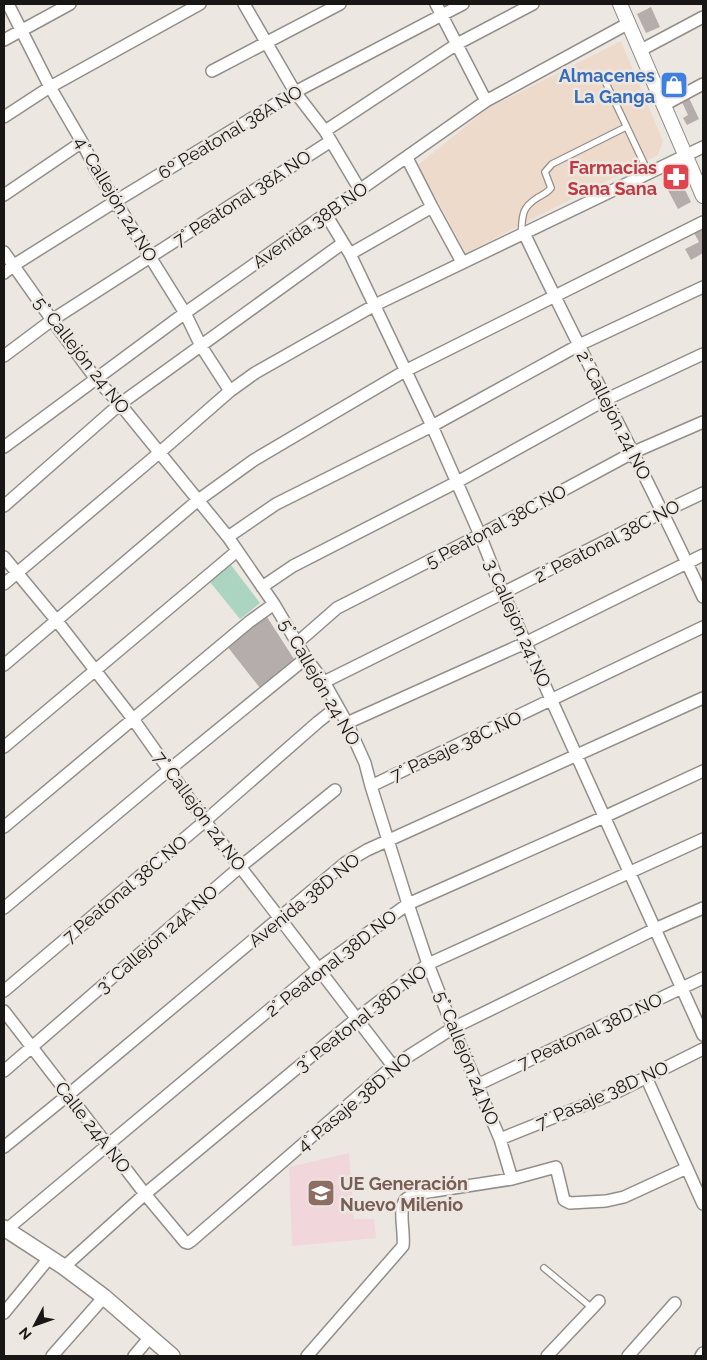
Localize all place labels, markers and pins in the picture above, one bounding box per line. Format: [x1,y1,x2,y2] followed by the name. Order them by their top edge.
[559,65,655,107] place label: Almacenes La Ganga
[659,70,689,100] shop icon: Almacenes La Ganga
[568,157,657,199] place label: Farmacias Sana Sana
[661,162,691,192] pharmacy icon: Farmacias Sana Sana
[340,1173,468,1215] place label: UE Generación Nuevo Milenio
[306,1178,336,1208] school or university icon: UE Generación Nuevo Milenio

